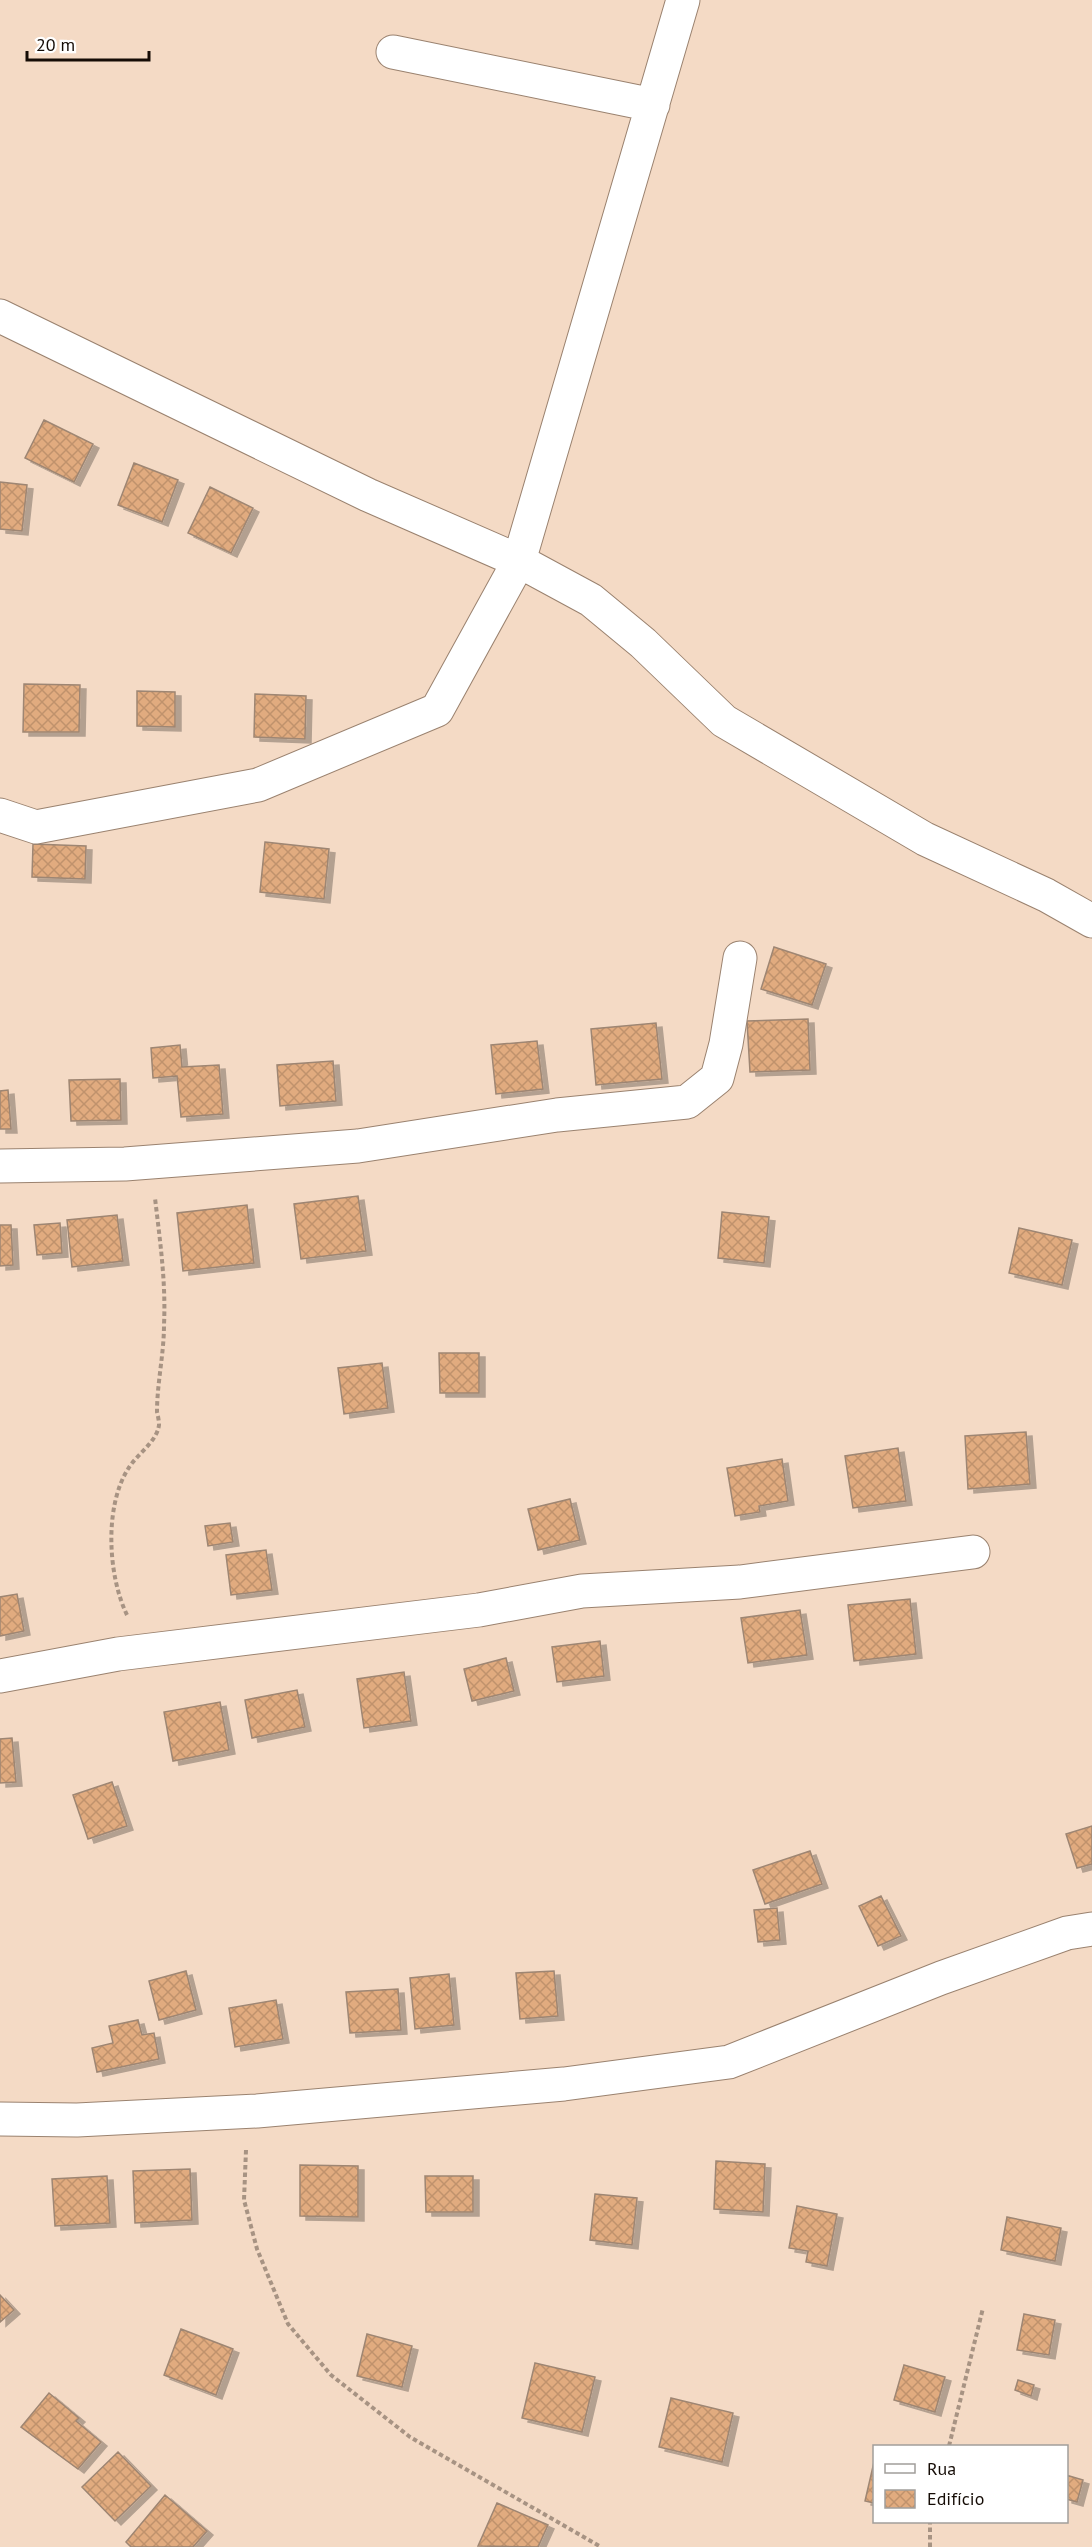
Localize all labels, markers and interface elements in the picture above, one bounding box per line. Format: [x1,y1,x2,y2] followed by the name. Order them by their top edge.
[27,24,148,62] scale bar
[36,33,75,56] text: 20 m
[873,2445,1068,2523] legend
[927,2457,956,2480] text: Rua
[927,2487,984,2510] text: Edifício

